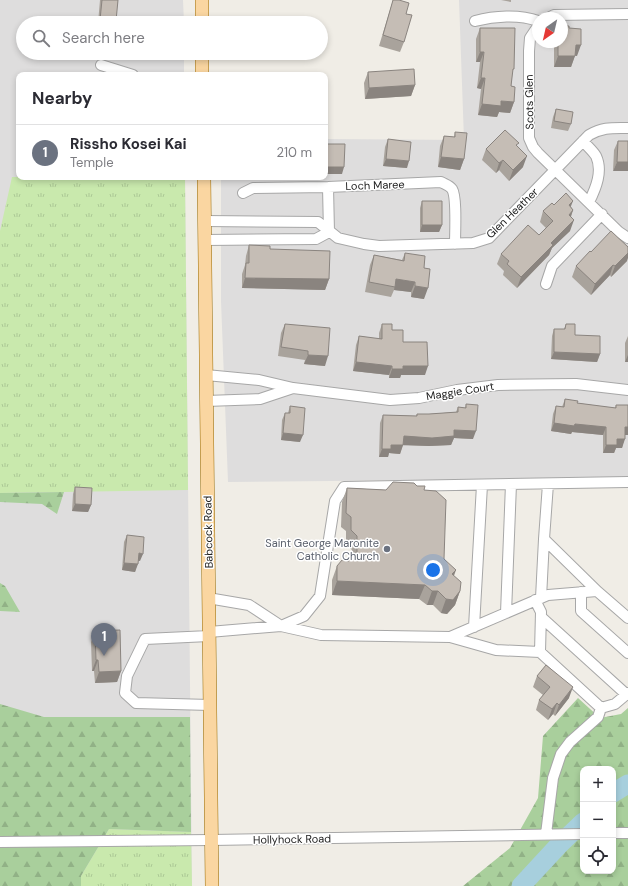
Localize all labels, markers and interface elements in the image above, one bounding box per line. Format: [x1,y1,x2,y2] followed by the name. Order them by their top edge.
[532,12,568,48] north arrow
[16,16,328,60] search box
[30,27,52,49] icon: search
[62,28,145,48] text: Search here
[522,74,536,130] street label: Scots Glen
[32,87,92,109] text: Nearby
[70,134,187,154] text: Rissho Kosei Kai
[43,144,47,161] text: 1
[277,144,312,161] text: 210 m
[70,154,114,171] text: Temple
[345,177,405,193] street label: Loch Maree
[483,185,541,241] street label: Glen Heather
[425,379,495,403] street label: Maggie Court
[200,495,216,568] street label: Babcock Road
[265,536,379,563] place label: Saint George Maronite Catholic Church
[382,544,392,554] marker: Saint George Maronite Catholic Church
[423,560,443,580] your location
[91,623,117,656] pin: 1
[580,766,616,874] map controls
[580,766,616,802] button: +
[580,802,616,838] button: −
[253,831,331,847] street label: Hollyhock Road
[580,838,616,874] button: locate

